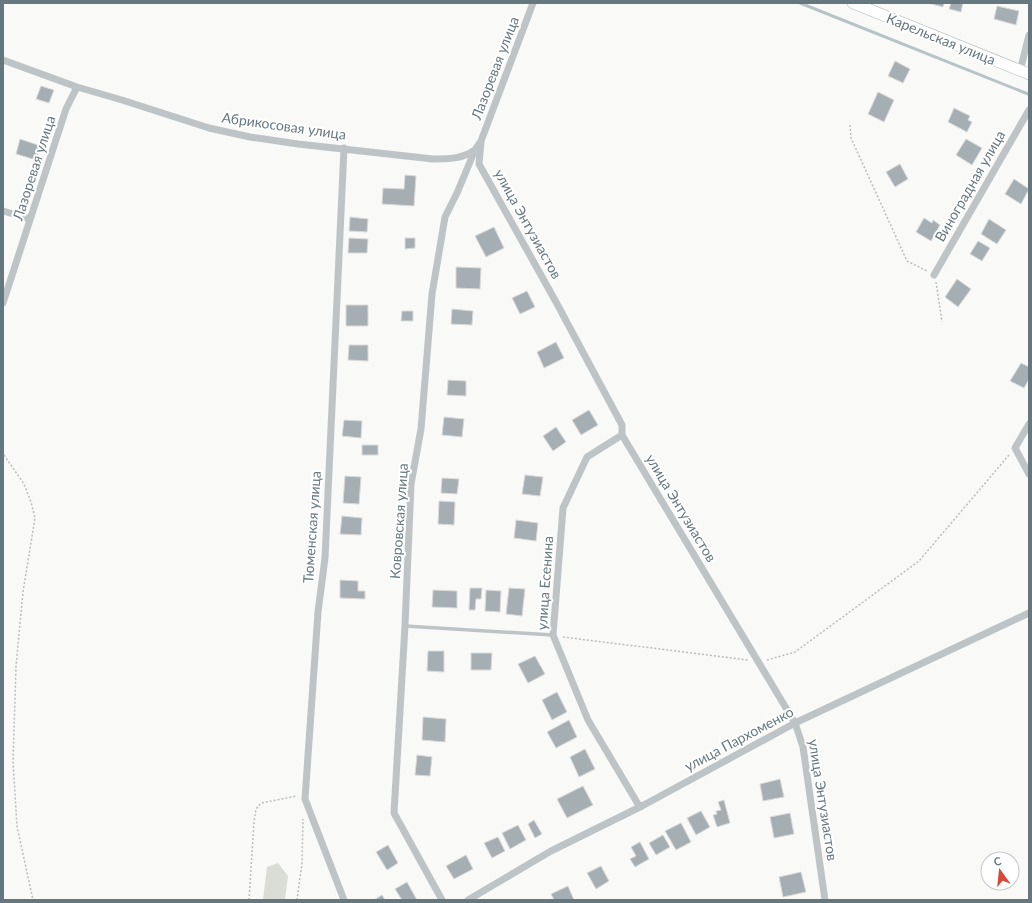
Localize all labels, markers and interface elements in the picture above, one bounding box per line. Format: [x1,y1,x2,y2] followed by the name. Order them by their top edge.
[884,9,998,68] street label: Карельская улица
[467,14,522,123] street label: Лазоревая улица
[221,108,347,143] street label: Абрикосовая улица
[8,113,58,223] street label: Лазоревая улица
[931,127,1008,244] street label: Виноградная улица
[491,166,566,282] street label: улица Энтузиастов
[642,451,720,565] street label: улица Энтузиастов
[386,462,411,579] street label: Ковровская улица
[299,470,324,584] street label: Тюменская улица
[533,535,556,631] street label: улица Есенина
[681,703,796,774] street label: улица Пархоменко
[805,738,842,862] street label: улица Энтузиастов
[980,851,1020,891] north arrow
[992,853,1003,868] text: С

